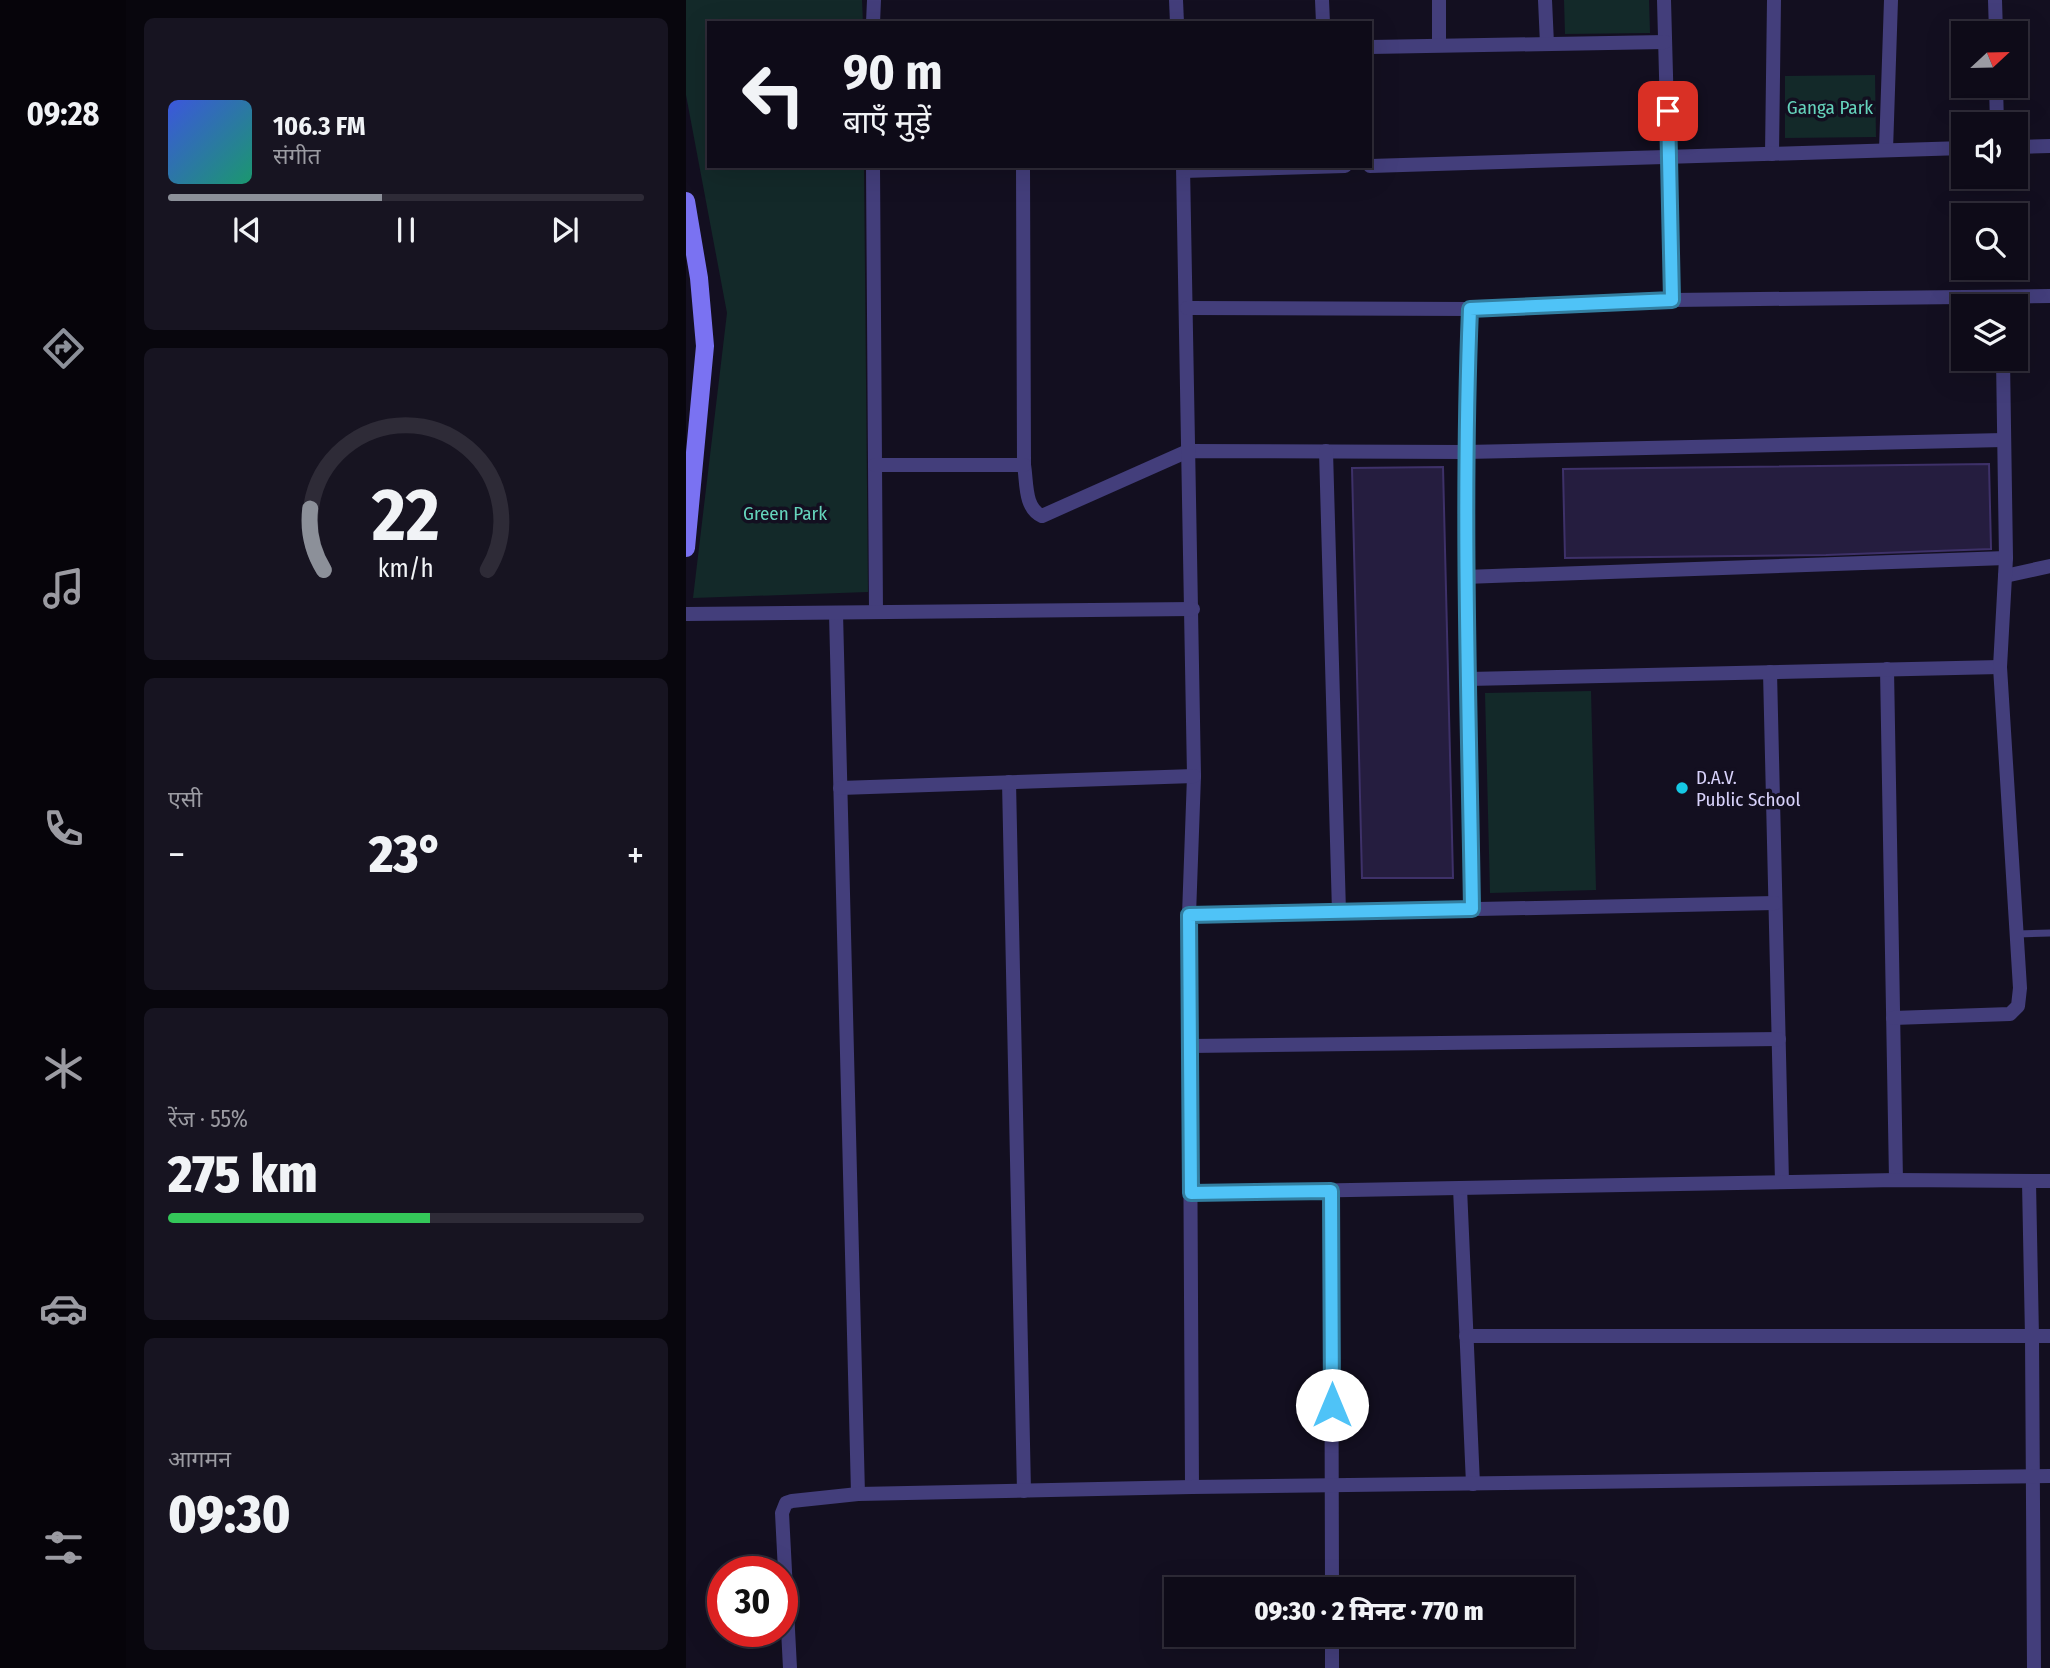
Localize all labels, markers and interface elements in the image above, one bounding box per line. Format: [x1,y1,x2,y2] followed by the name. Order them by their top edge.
[1951,21,2028,98] north arrow
[1951,21,2028,371] map controls
[843,43,943,102] text: 90 m
[728,49,819,140] icon: left
[1638,81,1698,141] pin
[1649,92,1687,130] icon: arrive
[27,95,99,133] text: 09:28
[1787,96,1873,119] park label: Ganga Park
[843,103,931,141] text: बाएँ मुड़ें
[273,111,365,142] text: 106.3 FM
[1951,112,2028,189] button: sound
[273,142,321,170] text: संगीत
[1951,203,2028,280] button: search
[228,211,266,249] icon: previous
[387,211,425,249] icon: pause
[546,211,584,249] icon: next
[1951,294,2028,371] button: layers
[39,324,88,373] icon: directions
[371,472,440,559] text: 22
[743,502,827,525] park label: Green Park
[378,554,434,584] text: km/h
[39,564,88,613] icon: music
[1696,766,1801,811] place label: D.A.V. Public School
[1674,780,1690,796] marker: D.A.V. Public School
[168,785,202,813] text: एसी
[39,804,88,853] icon: phone
[369,823,443,886] text: 23°
[168,832,185,878] text: −
[627,832,644,878] text: +
[39,1044,88,1093] icon: climate
[168,1105,248,1133] text: रेंज · 55%
[168,1143,317,1206] text: 275 km
[39,1284,88,1333] icon: car
[1295,1368,1369,1442] position arrow
[168,1445,231,1473] text: आगमन
[168,1483,291,1546] text: 09:30
[39,1523,88,1572] icon: filters
[707,1556,798,1647] speed limit sign: 30
[1254,1596,1484,1627] text: 09:30 · 2 मिनट · 770 m

